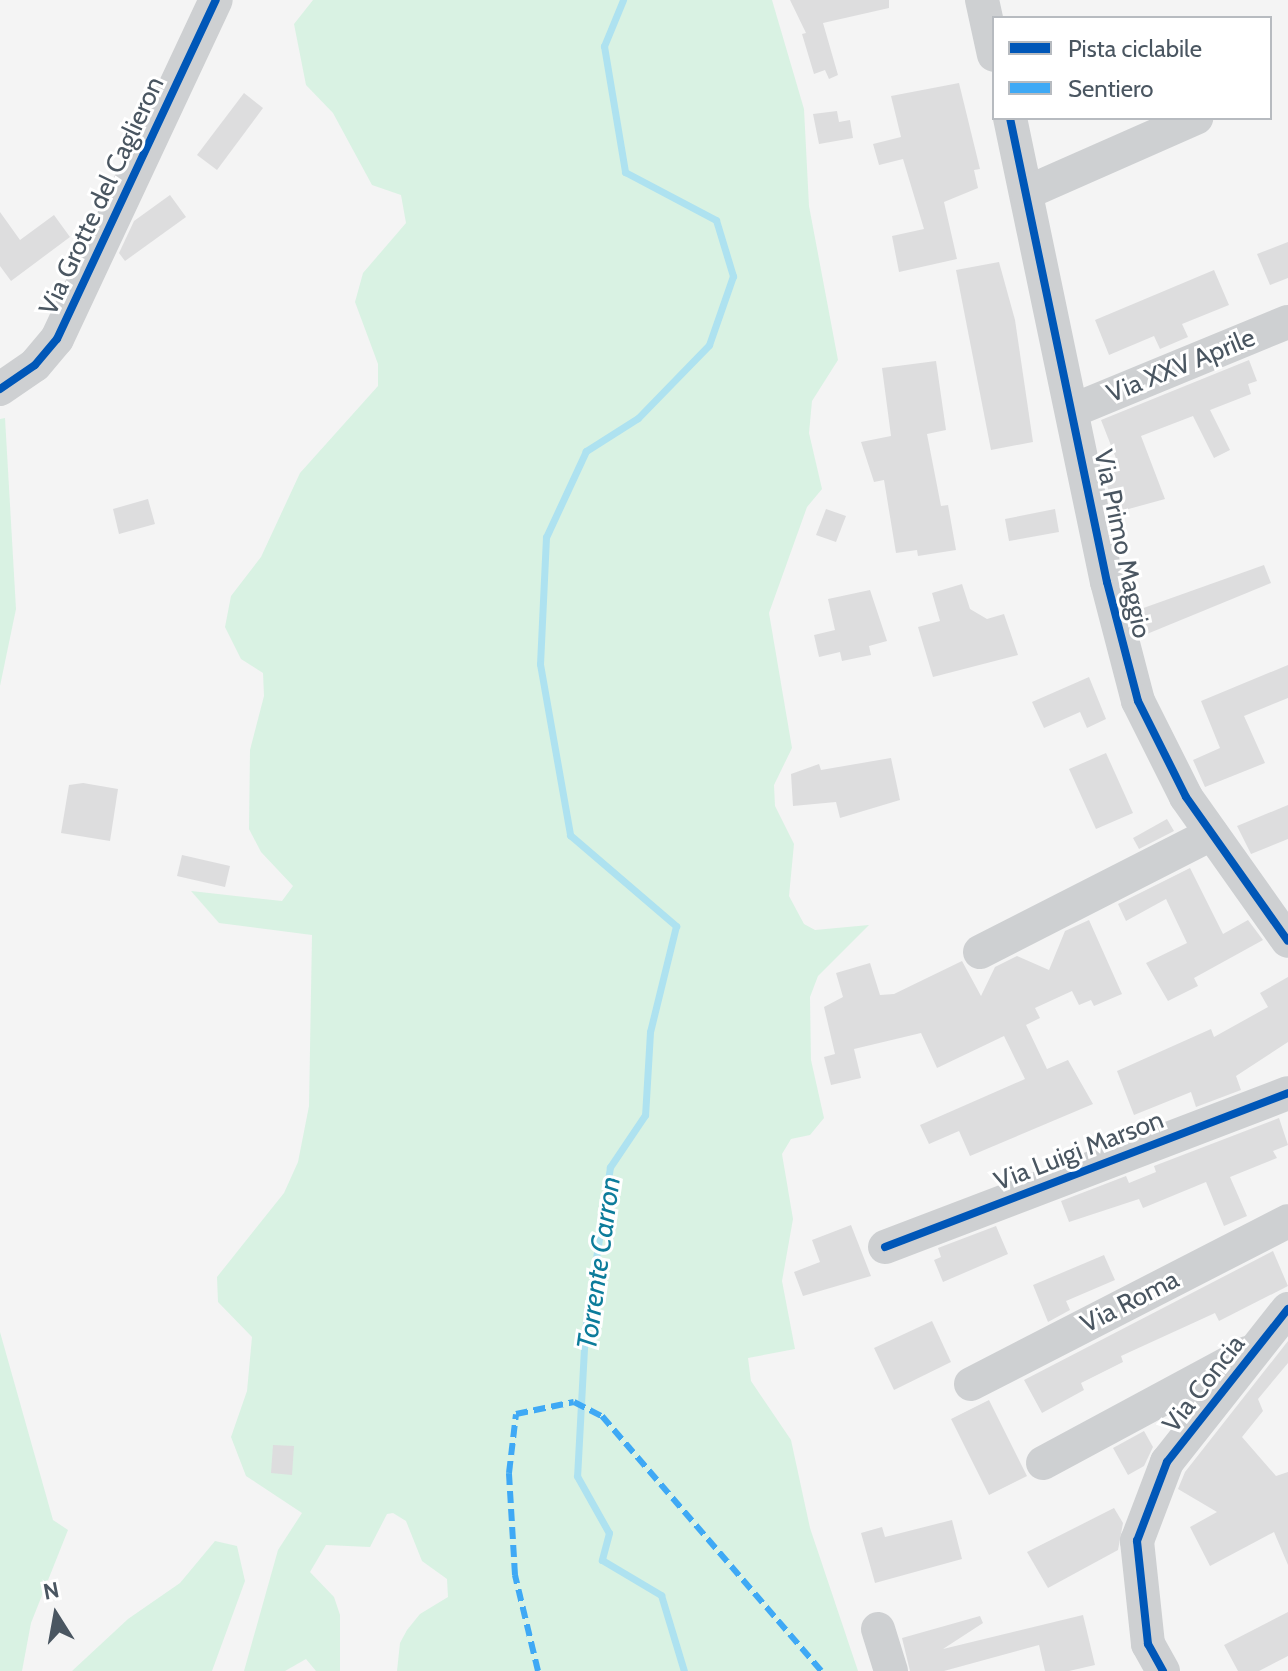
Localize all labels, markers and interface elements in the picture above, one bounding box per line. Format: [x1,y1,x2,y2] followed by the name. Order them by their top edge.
[992,16,1272,120] legend
[1068,34,1202,63] text: Pista ciclabile
[33,72,171,320] street label: Via Grotte del Caglieron
[1068,74,1153,103] text: Sentiero
[1102,322,1260,410] street label: Via XXV Aprile
[1087,447,1157,641] street label: Via Primo Maggio
[990,1104,1168,1198] street label: Via Luigi Marson
[569,1174,627,1352] water label: Torrente Carron
[1076,1264,1184,1340] street label: Via Roma
[1156,1329,1252,1439] street label: Via Concia
[16,1575,96,1655] north arrow
[41,1576,62,1606] text: N

